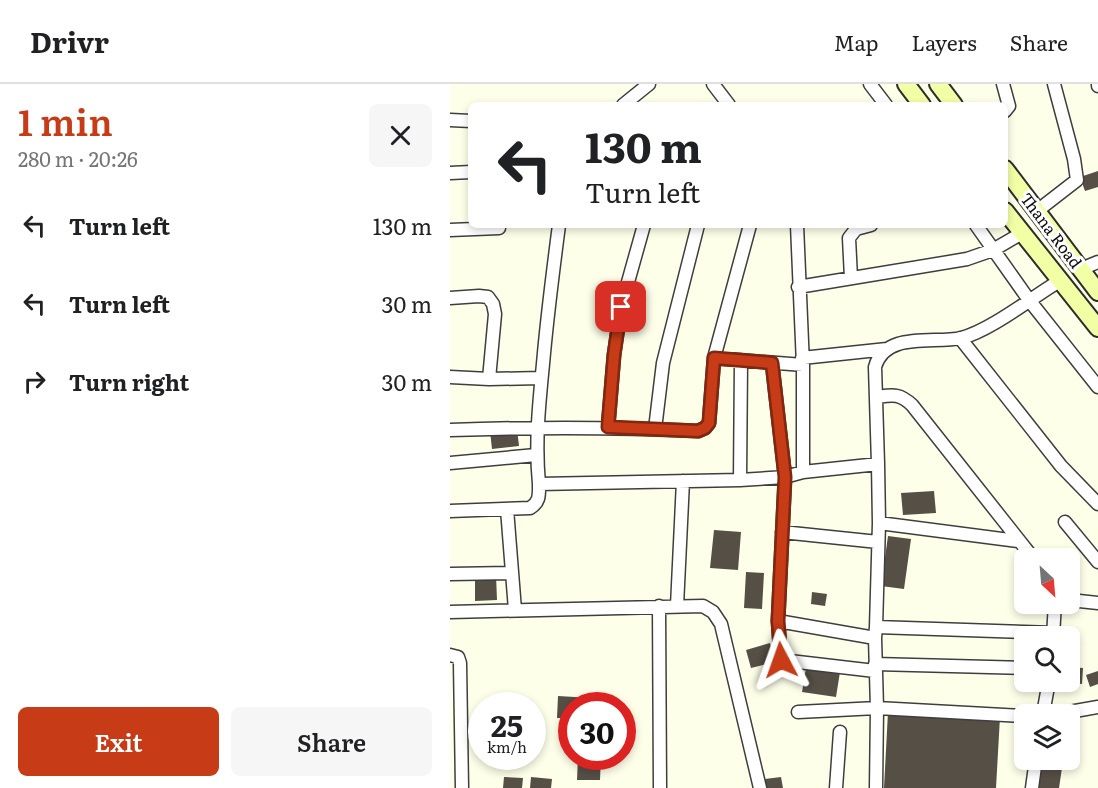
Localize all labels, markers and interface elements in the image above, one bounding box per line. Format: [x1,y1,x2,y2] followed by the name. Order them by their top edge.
[30,20,109,62] text: Drivr
[834,26,879,57] text: Map
[912,26,977,57] text: Layers
[1010,26,1068,57] text: Share
[18,94,113,147] text: 1 min
[369,104,432,167] button: close
[585,114,702,176] text: 130 m
[486,126,564,204] icon: left
[18,143,138,173] text: 280 m · 20:26
[585,171,700,211] text: Turn left
[1015,187,1089,273] street label: Thana Road
[18,209,51,242] icon: left
[69,209,170,242] text: Turn left
[373,209,432,242] text: 130 m
[595,281,646,332] pin
[18,287,51,320] icon: left
[69,287,170,320] text: Turn left
[382,287,432,320] text: 30 m
[604,290,637,323] icon: arrive
[18,365,51,398] icon: right
[69,365,189,398] text: Turn right
[382,365,432,398] text: 30 m
[1014,548,1080,614] north arrow
[1014,548,1080,770] map controls
[1014,626,1080,692] button: search
[749,628,813,692] position arrow
[558,692,636,770] speed limit sign: 30
[491,702,523,746] text: 25
[1014,704,1080,770] button: layers
[18,707,219,776] button: Exit
[231,707,432,776] button: Share
[487,735,527,758] text: km/h

